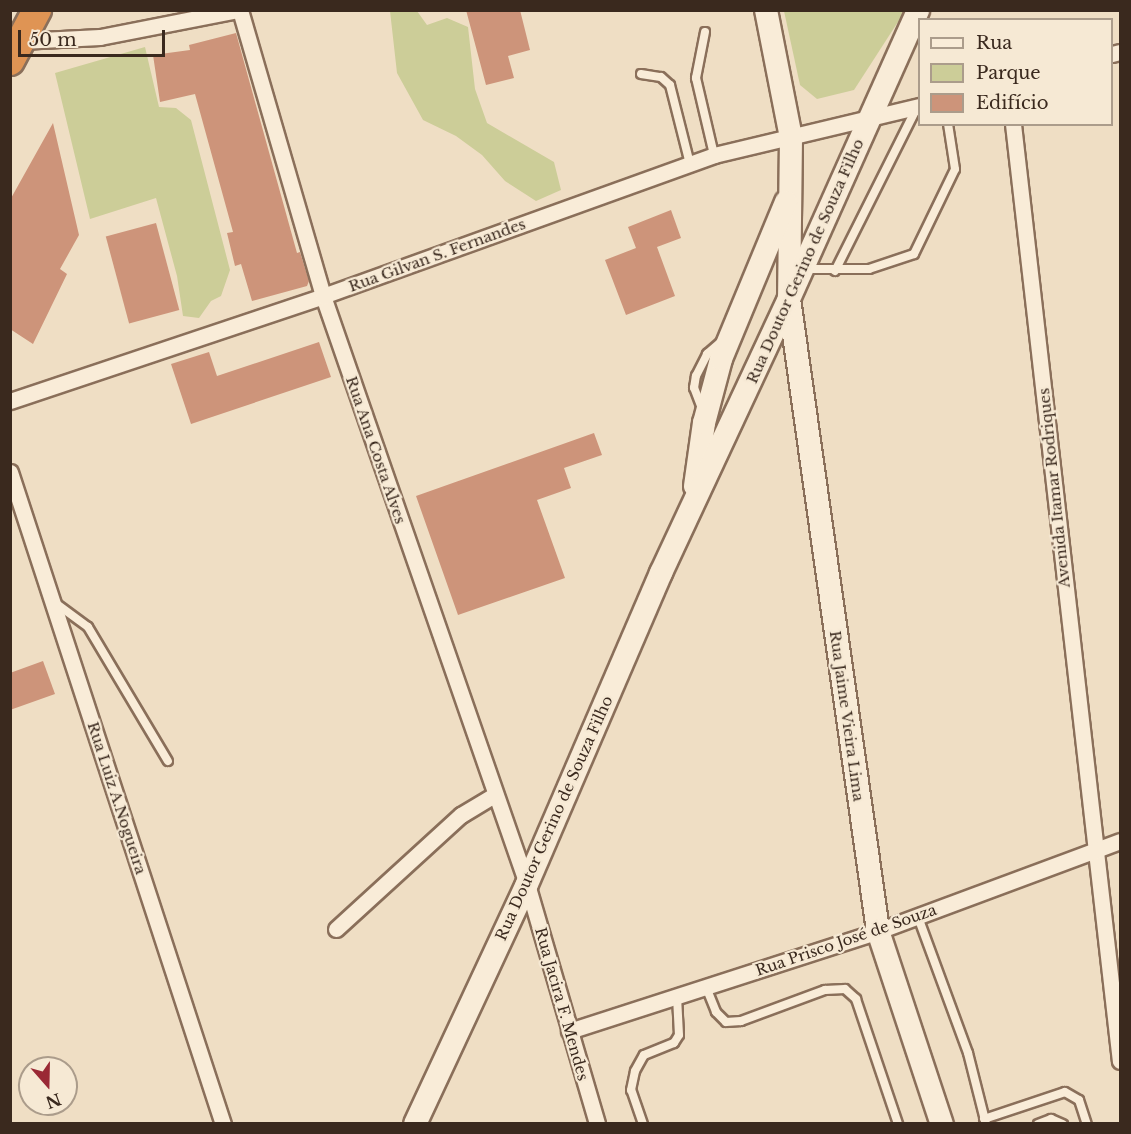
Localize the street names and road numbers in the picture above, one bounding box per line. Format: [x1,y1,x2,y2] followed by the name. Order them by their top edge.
[743,136,867,386] street label: Rua Doutor Gerino de Souza Filho
[346,215,528,295] street label: Rua Gilvan S. Fernandes
[342,373,410,527] street label: Rua Ana Costa Alves
[1035,387,1073,589] street label: Avenida Itamar Rodriques
[826,629,868,803] street label: Rua Jaime Vieira Lima
[492,693,616,943] street label: Rua Doutor Gerino de Souza Filho
[84,719,150,877] street label: Rua Luiz A.Nogueira
[753,901,939,979] street label: Rua Prisco José de Souza
[531,925,593,1083] street label: Rua Jacira F. Mendes

